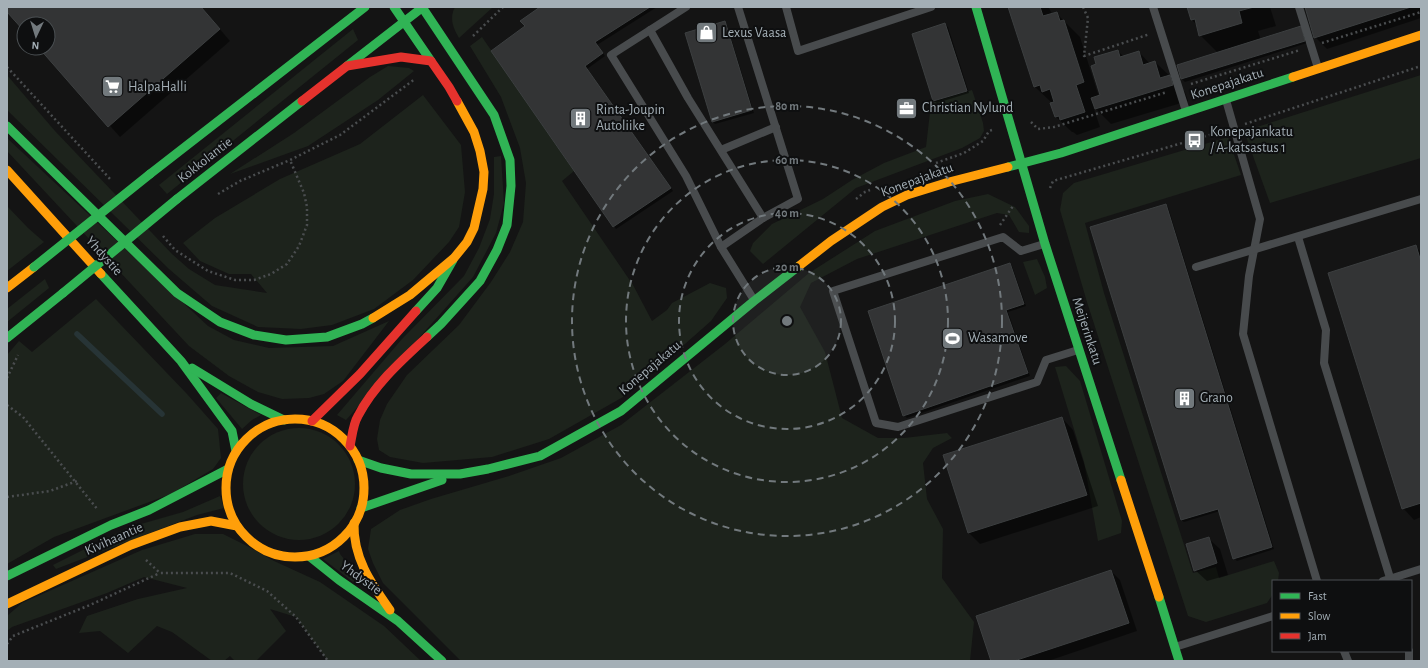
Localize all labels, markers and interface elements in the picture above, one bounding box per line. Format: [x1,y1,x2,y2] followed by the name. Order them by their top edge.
[16,16,56,56] north arrow
[694,20,720,46] shop icon: Lexus Vaasa
[722,26,787,40] place label: Lexus Vaasa
[31,40,40,51] text: N
[1189,66,1265,102] street label: Konepajakatu
[100,74,126,100] supermarket icon: HalpaHalli
[128,80,187,94] place label: HalpaHalli
[894,95,920,121] office icon: Christian Nylund
[775,100,799,112] text: 80 m
[922,101,1013,115] place label: Christian Nylund
[596,103,665,133] place label: Rinta-Joupin Autoliike
[567,105,593,131] building icon: Rinta-Joupin Autoliike
[1210,125,1293,155] place label: Konepajankatu / A-katsastus 1
[1181,127,1207,153] bus stop icon: Konepajankatu / A-katsastus 1
[175,134,235,186] street label: Kokkolantie
[775,154,799,166] text: 60 m
[879,160,955,200] street label: Konepajakatu
[775,207,799,219] text: 40 m
[83,234,125,278] street label: Yhdystie
[775,261,799,273] text: 20 m
[1070,296,1104,366] street label: Meijerinkatu
[780,314,794,328] centre of rings
[939,325,965,351] sports icon: Wasamove
[968,331,1028,345] place label: Wasamove
[617,338,683,398] street label: Konepajakatu
[1171,385,1197,411] building icon: Grano
[1200,391,1233,405] place label: Grano
[83,520,145,558] street label: Kivihaantie
[338,558,384,598] street label: Yhdystie
[1272,580,1412,652] legend
[1308,590,1327,602] text: Fast
[1308,610,1330,622] text: Slow
[1308,630,1327,642] text: Jam

